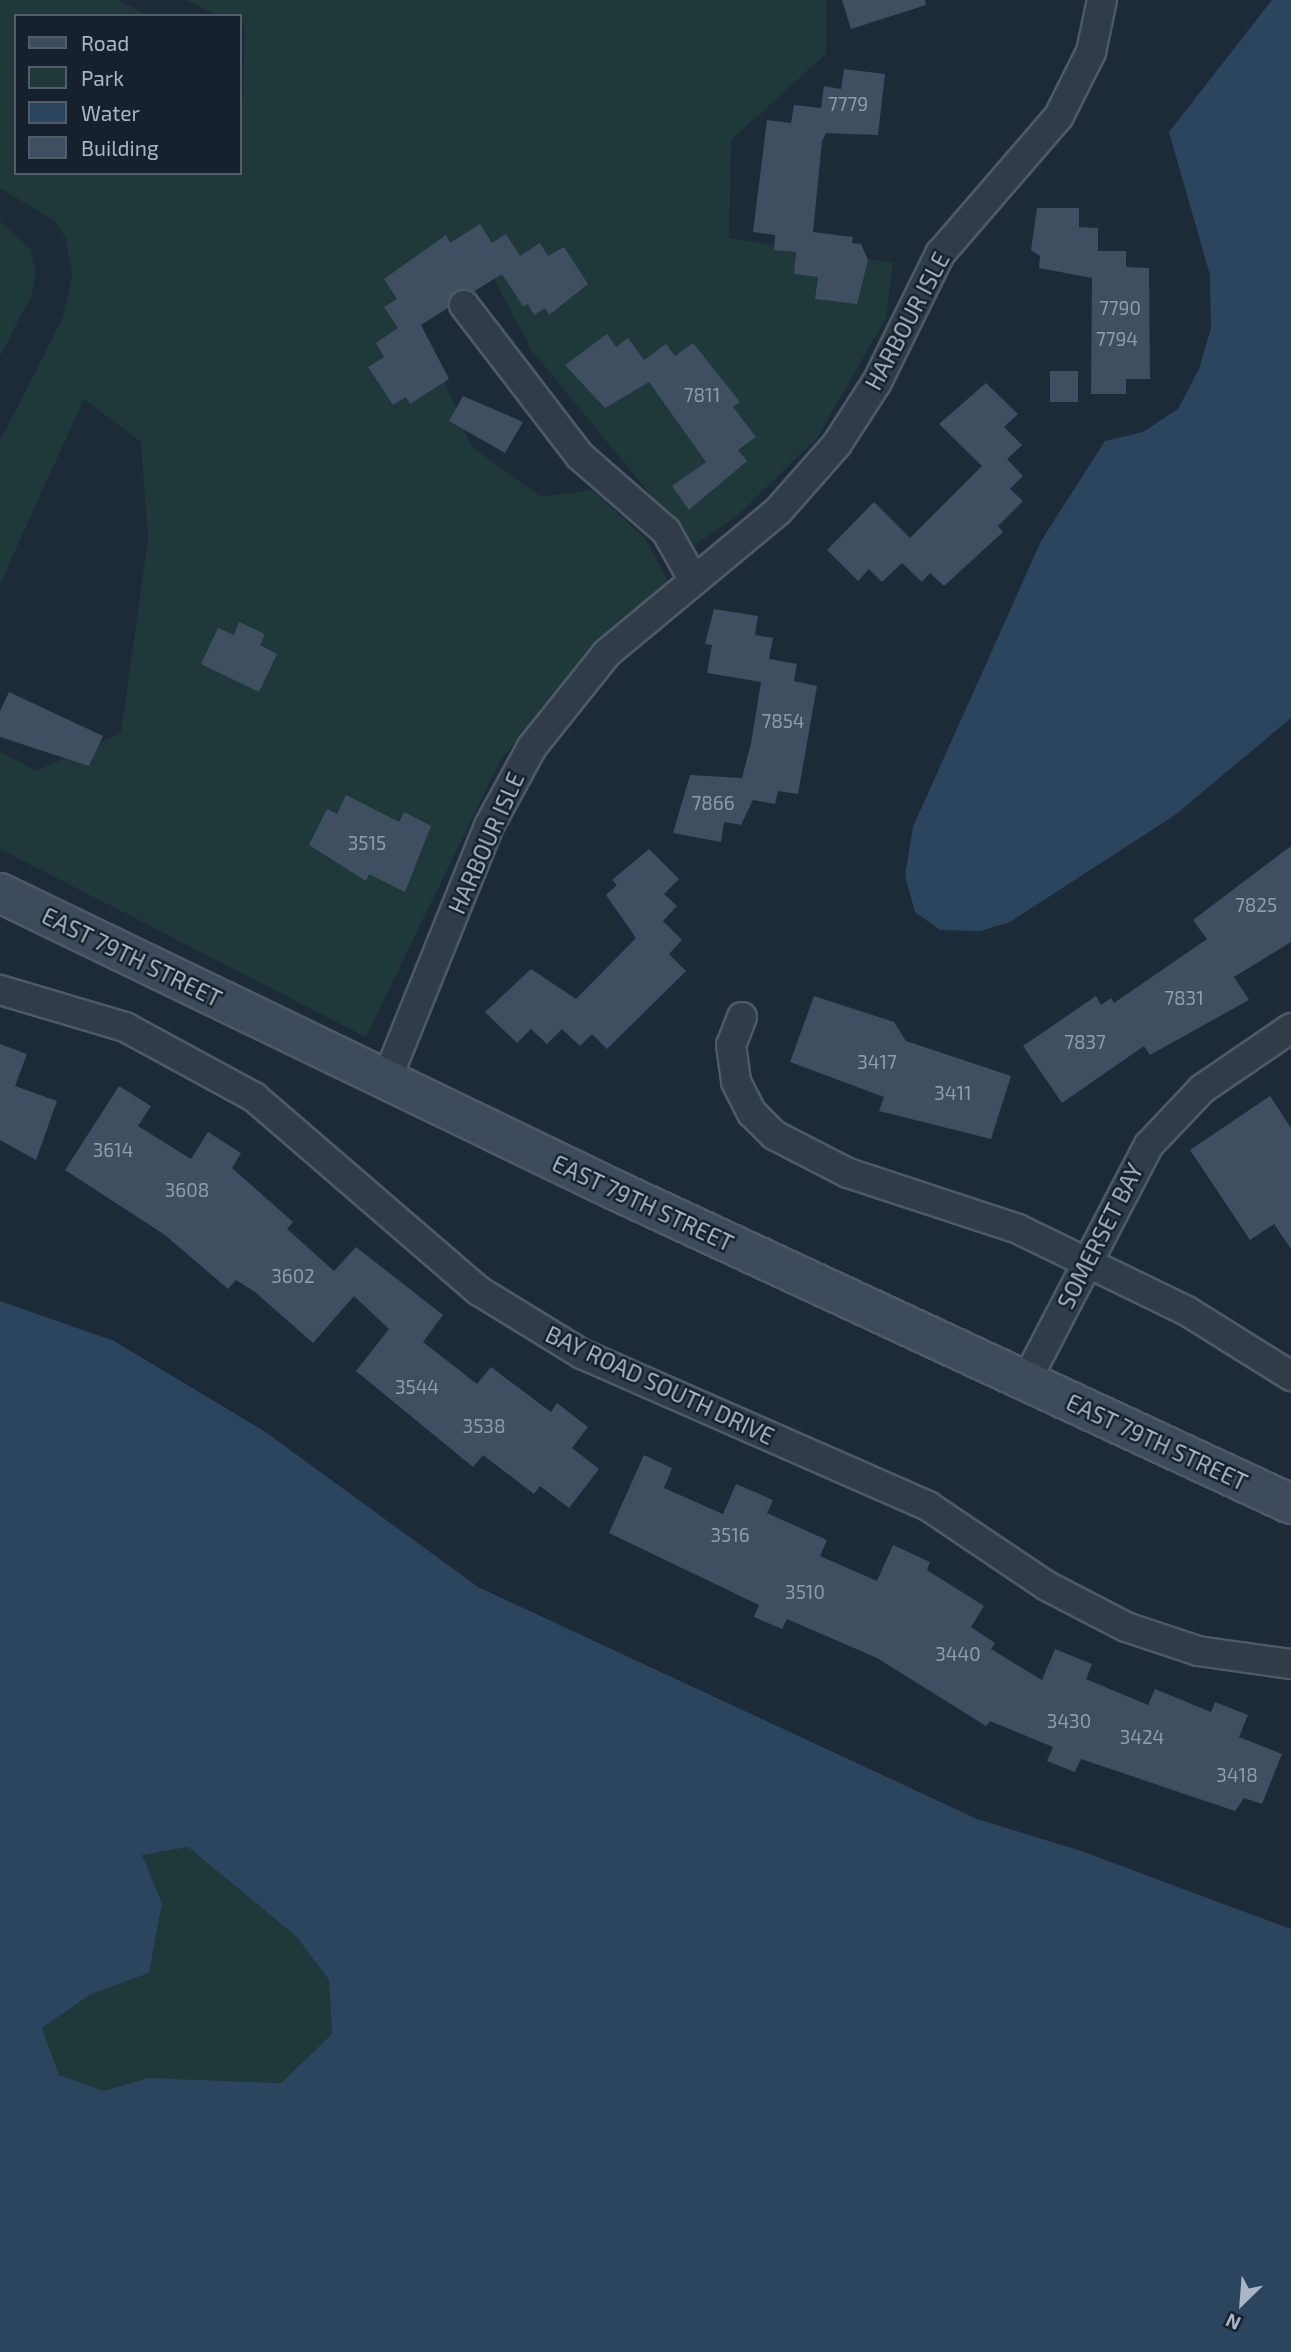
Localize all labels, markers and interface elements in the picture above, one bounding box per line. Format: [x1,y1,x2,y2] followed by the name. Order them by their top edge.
[14,14,242,175] legend
[81,30,129,55] text: Road
[81,65,124,90] text: Park
[828,93,868,115] house number: 7779
[81,100,140,125] text: Water
[81,135,159,160] text: Building
[859,248,955,394] street label: HARBOUR ISLE
[1099,297,1141,319] house number: 7790
[1096,328,1138,350] house number: 7794
[684,384,720,406] house number: 7811
[761,710,805,732] house number: 7854
[443,768,529,918] street label: HARBOUR ISLE
[692,792,734,814] house number: 7866
[348,832,386,854] house number: 3515
[1235,894,1277,916] house number: 7825
[37,901,227,1013] street label: EAST 79TH STREET
[1164,987,1204,1009] house number: 7831
[1064,1031,1106,1053] house number: 7837
[857,1051,897,1073] house number: 3417
[934,1082,972,1104] house number: 3411
[93,1139,133,1161] house number: 3614
[548,1149,738,1257] street label: EAST 79TH STREET
[1051,1158,1149,1314] street label: SOMERSET BAY
[165,1179,209,1201] house number: 3608
[271,1265,315,1287] house number: 3602
[541,1320,779,1450] street label: BAY ROAD SOUTH DRIVE
[395,1376,439,1398] house number: 3544
[1062,1388,1252,1496] street label: EAST 79TH STREET
[463,1415,505,1437] house number: 3538
[710,1524,750,1546] house number: 3516
[785,1581,825,1603] house number: 3510
[935,1643,981,1665] house number: 3440
[1047,1710,1091,1732] house number: 3430
[1120,1726,1164,1748] house number: 3424
[1216,1764,1258,1786] house number: 3418
[1207,2268,1277,2338] north arrow
[1222,2309,1244,2336] text: N

